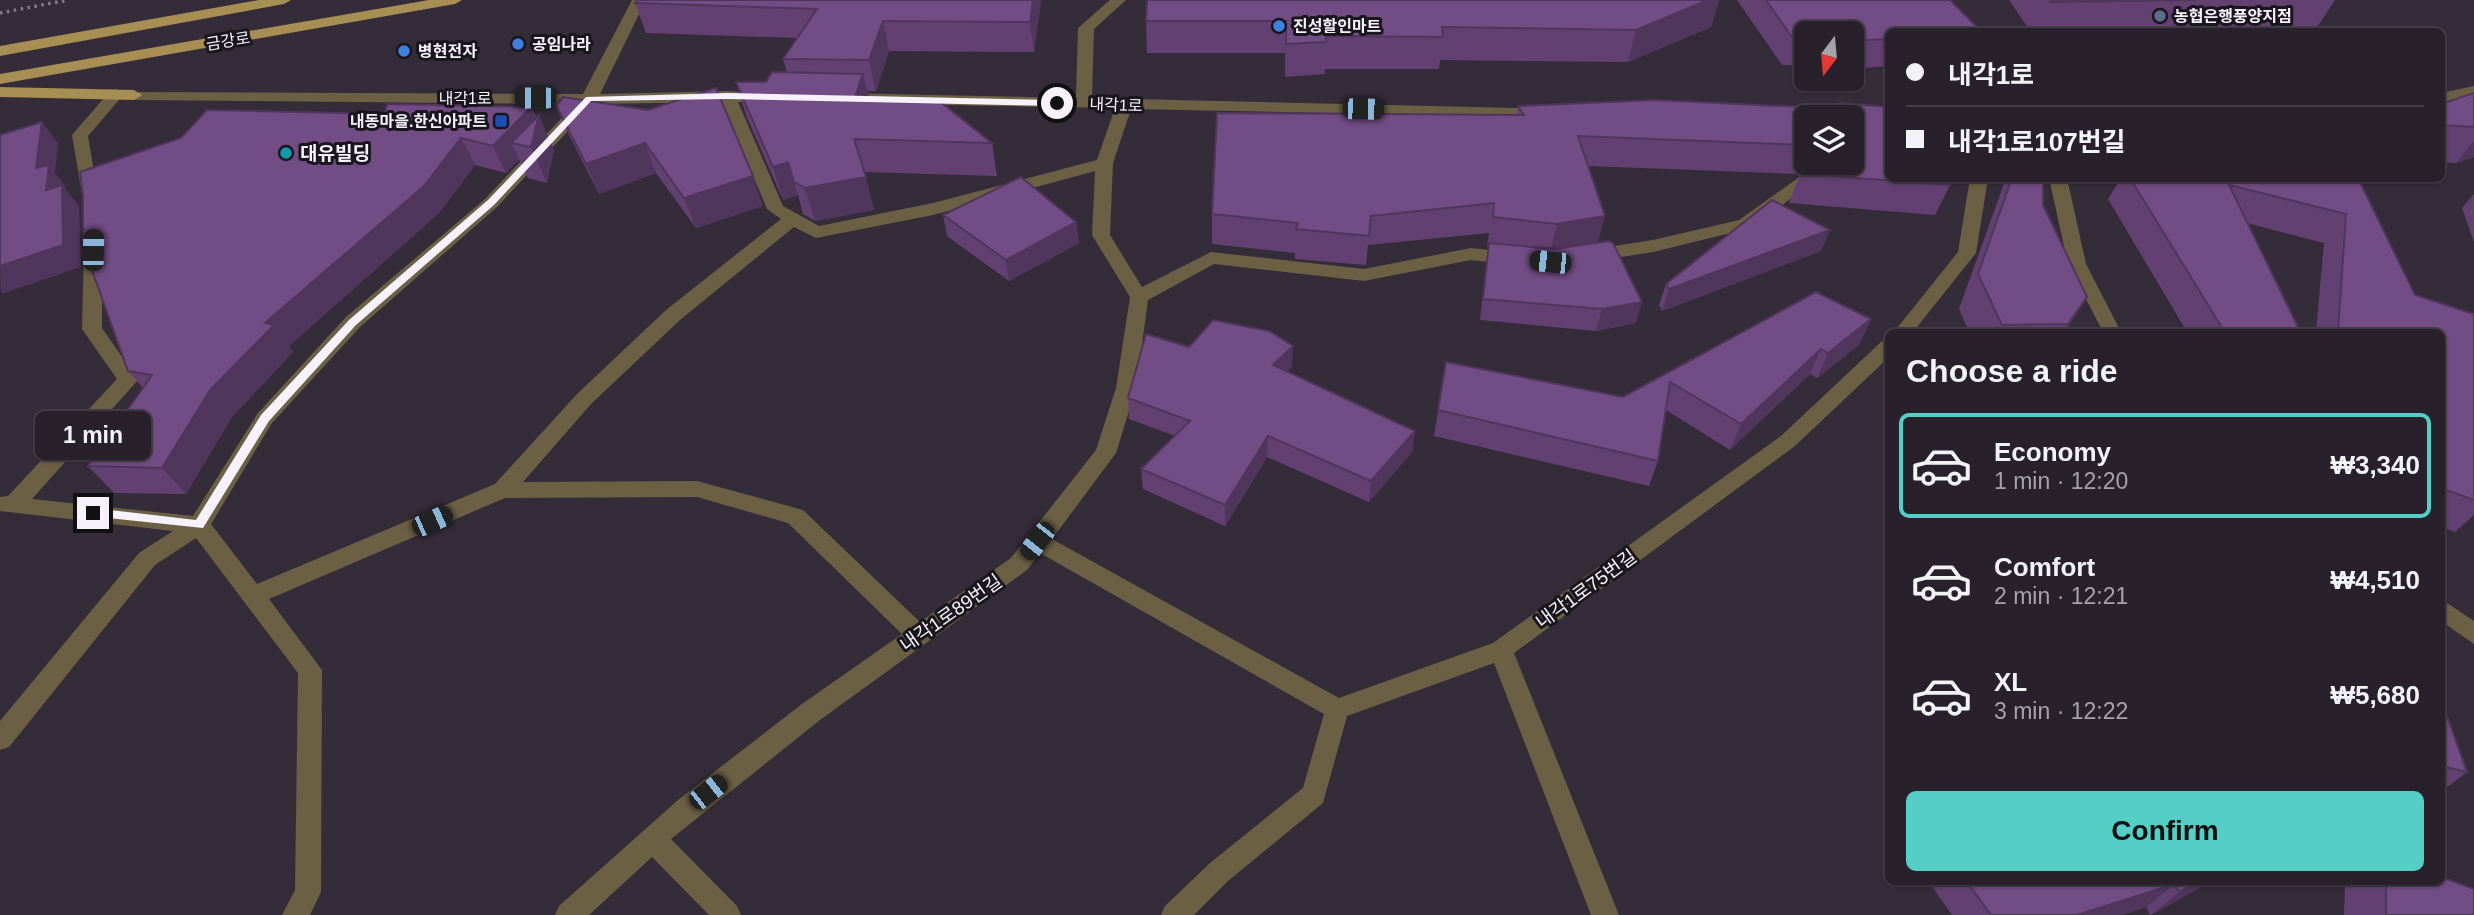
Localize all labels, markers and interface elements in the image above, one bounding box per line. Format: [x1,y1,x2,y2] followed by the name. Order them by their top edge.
[2152,8,2168,24] marker: 농협은행풍양지점
[2174,8,2292,25] place label: 농협은행풍양지점
[1293,17,1382,35] place label: 진성할인마트
[1271,18,1287,34] marker: 진성할인마트
[1794,21,1864,91] north arrow
[1794,21,1864,175] map controls
[205,29,251,53] street label: 금강로
[510,36,526,52] marker: 공임나라
[532,36,591,53] place label: 공임나라
[418,42,477,60] place label: 병현전자
[396,43,412,59] marker: 병현전자
[1948,60,2034,90] text: 내각1로
[1041,87,1073,119] route start
[515,88,557,109] car
[438,90,492,107] street label: 내각1로
[1089,96,1143,114] street label: 내각1로
[1342,98,1385,120] car
[1794,105,1864,175] button: layers
[350,112,487,130] place label: 내동마을.한신아파트
[493,113,509,129] marker: 내동마을.한신아파트
[1948,127,2125,157] text: 내각1로107번길
[300,143,370,164] place label: 대유빌딩
[278,145,294,161] marker: 대유빌딩
[83,229,104,271] car
[1529,249,1572,275] car
[1906,353,2118,389] text: Choose a ride
[35,412,151,461] callout: 1 min
[63,422,123,448] text: 1 min
[1910,434,1973,497] icon: car
[1994,437,2111,467] text: Economy
[2330,450,2420,480] text: ₩3,340
[1994,468,2128,494] text: 1 min · 12:20
[77,497,109,529] route end
[409,503,456,539] car
[1016,518,1059,564] car
[1532,545,1640,633] street label: 내각1로75번길
[1910,549,1973,612] icon: car
[1994,552,2095,582] text: Comfort
[2330,565,2420,595] text: ₩4,510
[896,570,1006,656] street label: 내각1로89번길
[1994,583,2128,609] text: 2 min · 12:21
[1910,664,1973,727] icon: car
[1994,667,2027,697] text: XL
[2330,680,2420,710] text: ₩5,680
[1994,698,2128,724] text: 3 min · 12:22
[685,771,732,813] car
[1906,791,2424,871] button: Confirm

